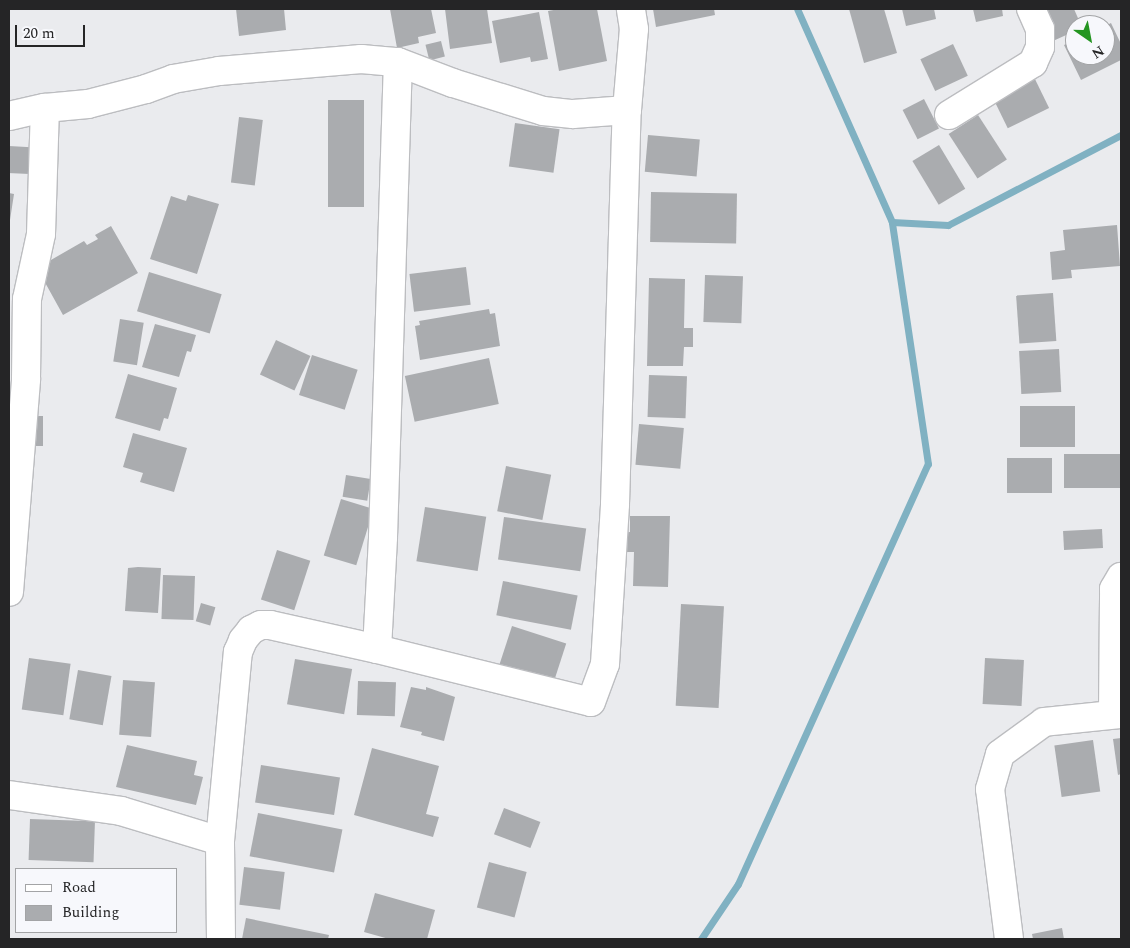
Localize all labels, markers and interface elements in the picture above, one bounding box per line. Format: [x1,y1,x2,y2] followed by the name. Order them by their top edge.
[18,15,88,47] scale bar
[1065,15,1115,65] north arrow
[23,22,55,45] text: 20 m
[1087,40,1108,64] text: N
[15,868,178,933] legend
[62,876,96,899] text: Road
[62,901,119,924] text: Building

